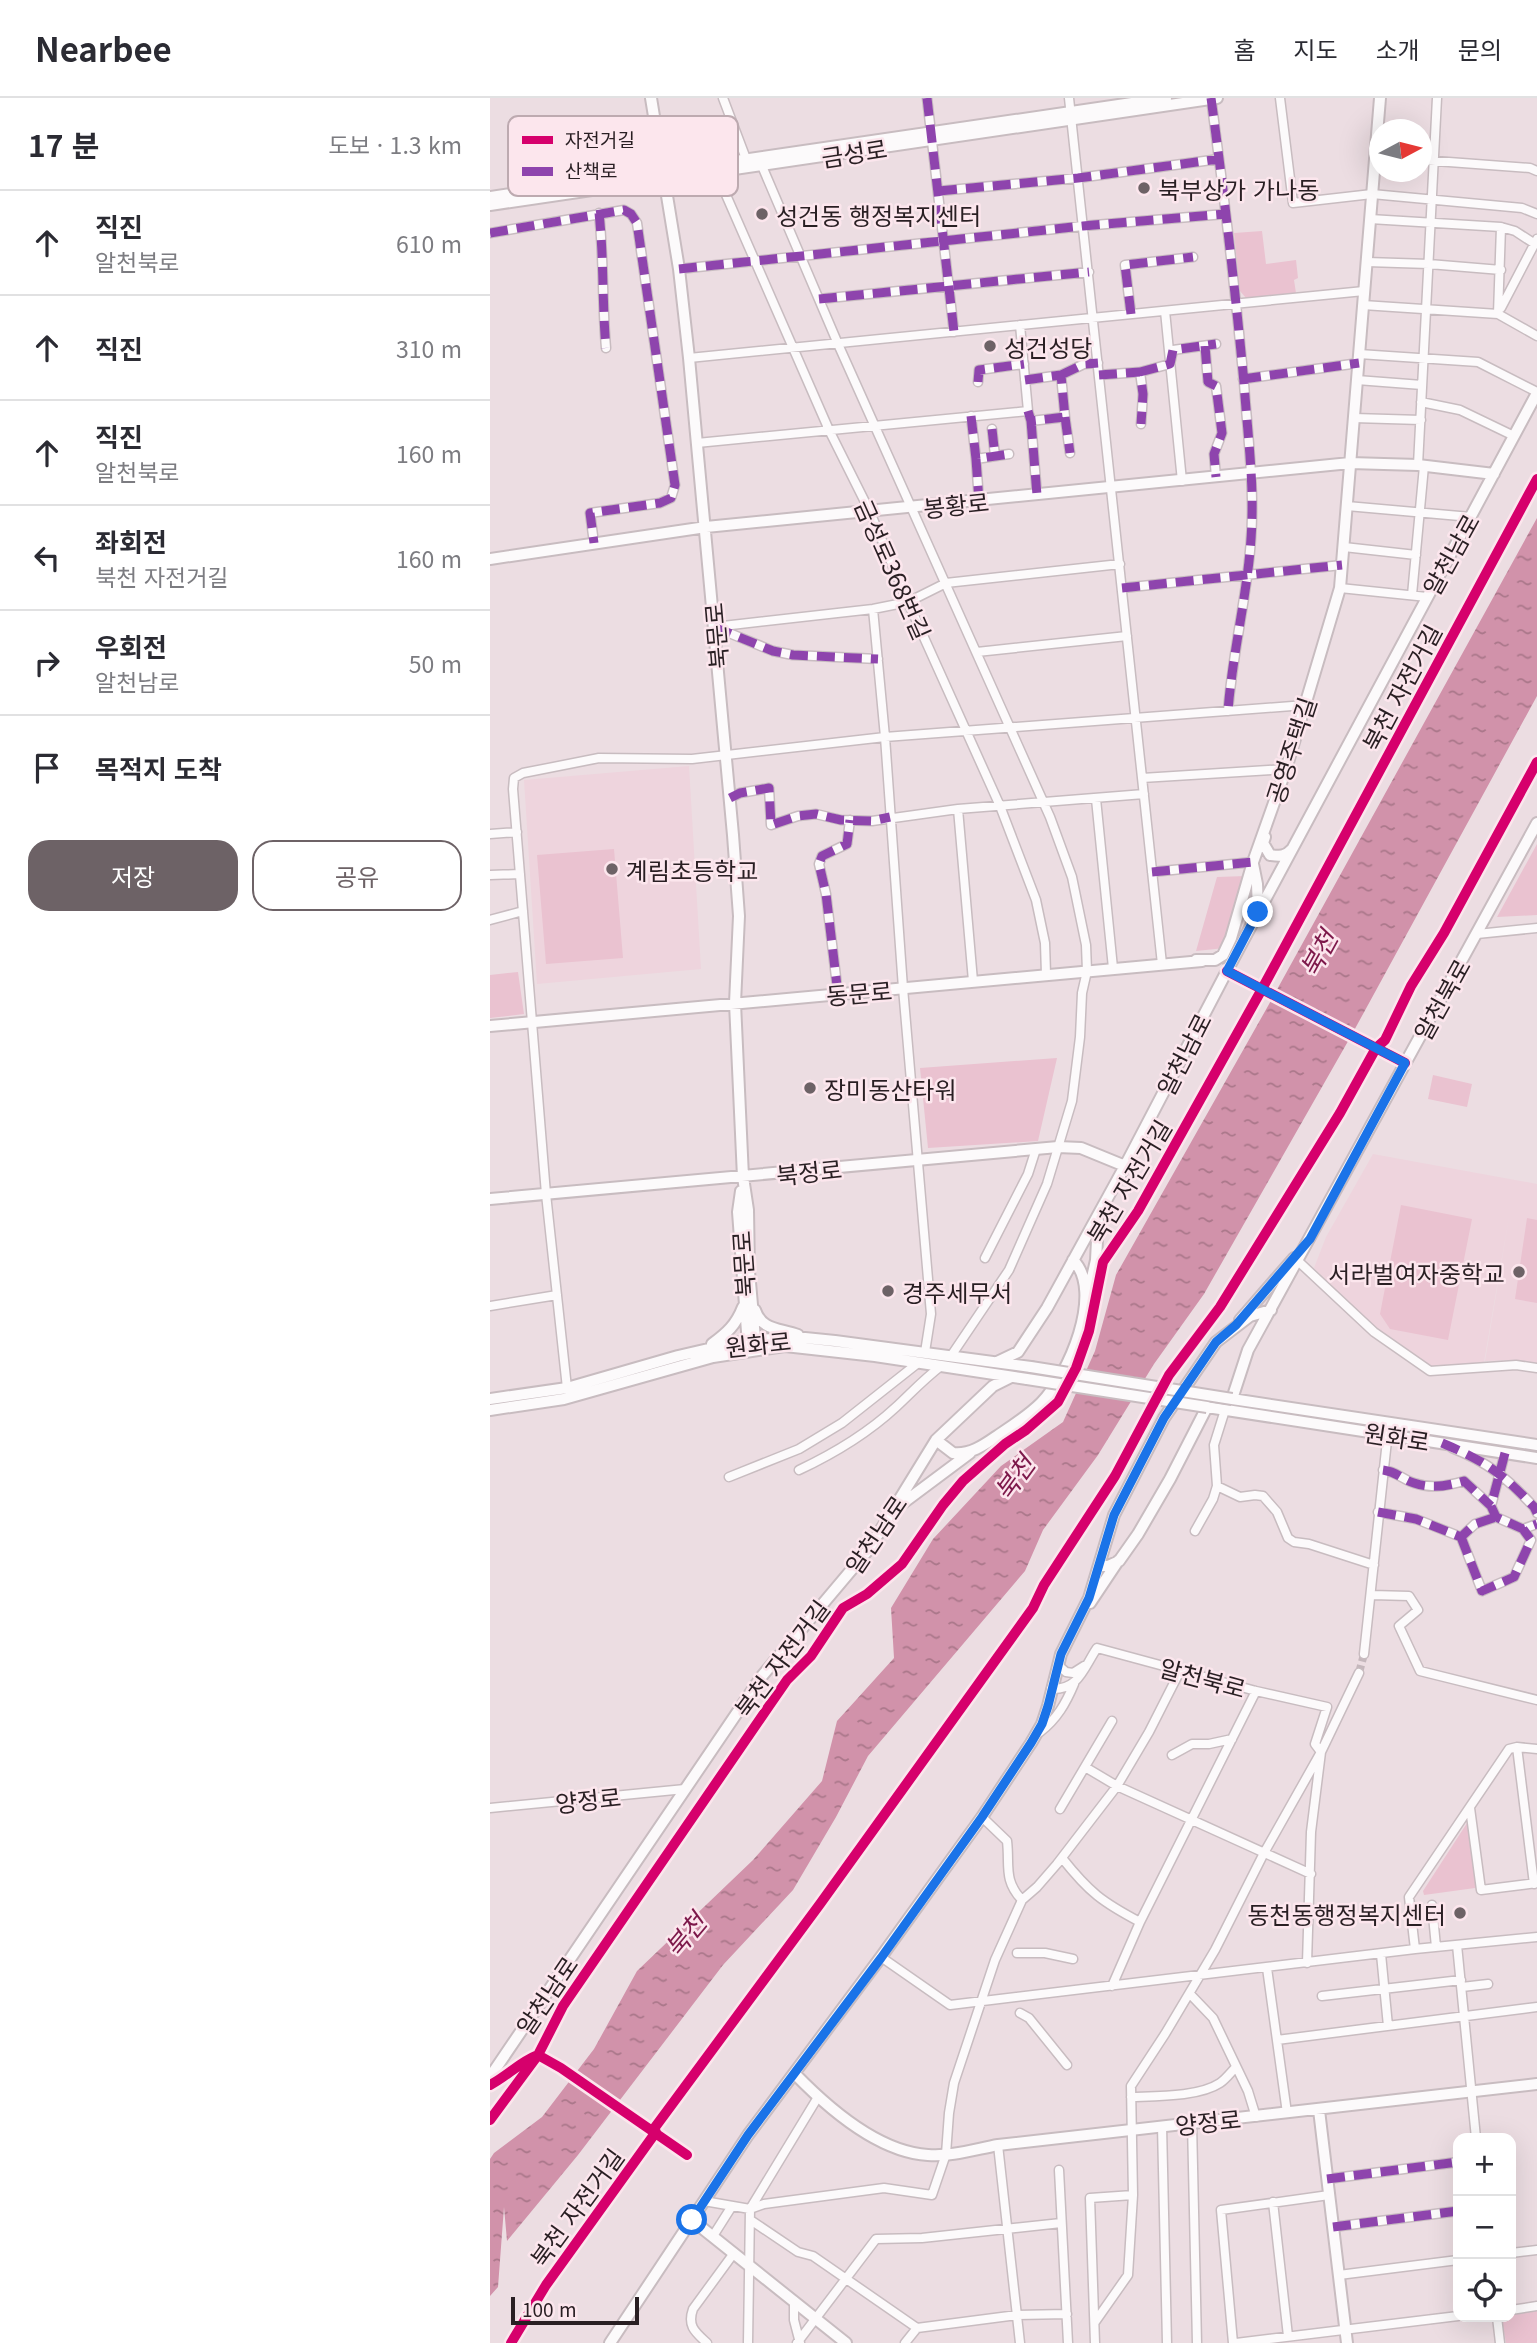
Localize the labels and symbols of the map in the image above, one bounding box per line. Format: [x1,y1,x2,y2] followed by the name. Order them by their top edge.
[508,116,738,196] legend
[1369,119,1432,182] north arrow
[565,125,635,152] text: 자전거길
[819,130,889,174] street label: 금성로
[565,156,617,183] text: 산책로
[1158,171,1319,206] place label: 북부상가 가나동
[1136,180,1152,196] marker: 북부상가 가나동
[776,197,981,232] place label: 성건동 행정복지센터
[754,206,770,222] marker: 성건동 행정복지센터
[1004,329,1092,364] place label: 성건성당
[982,338,998,354] marker: 성건성당
[921,483,991,525] street label: 봉황로
[847,493,941,645] street label: 금성로368번길
[1413,507,1487,601] street label: 알천남로
[695,601,735,671] street label: 북문로
[1353,617,1449,757] street label: 북천 자전거길
[1256,692,1324,808] street label: 공영주택길
[626,852,758,887] place label: 계림초등학교
[604,861,620,877] marker: 계림초등학교
[1242,896,1273,927] route end
[1289,920,1346,983] water label: 북천
[1404,952,1478,1046] street label: 알천북로
[824,972,894,1012] street label: 동문로
[1147,1007,1219,1101] street label: 알천남로
[824,1071,956,1106] place label: 장미동산타워
[802,1080,818,1096] marker: 장미동산타워
[1077,1112,1179,1250] street label: 북천 자전거길
[774,1150,844,1192] street label: 북정로
[722,1230,762,1298] street label: 북문로
[1328,1255,1505,1290] place label: 서라벌여자중학교
[1511,1264,1527,1280] marker: 서라벌여자중학교
[902,1274,1012,1309] place label: 경주세무서
[880,1283,896,1299] marker: 경주세무서
[723,1322,793,1364] street label: 원화로
[1362,1414,1432,1458] street label: 원화로
[984,1444,1044,1507] water label: 북천
[836,1488,914,1580] street label: 알천남로
[725,1592,837,1724] street label: 북천 자전거길
[1156,1649,1250,1705] street label: 알천북로
[553,1778,623,1820] street label: 양정로
[1247,1896,1446,1931] place label: 동천동행정복지센터
[654,1901,716,1964] water label: 북천
[1452,1905,1468,1921] marker: 동천동행정복지센터
[507,1949,585,2041] street label: 알천남로
[1173,2100,1243,2142] street label: 양정로
[521,2140,631,2274] street label: 북천 자전거길
[676,2204,707,2235] route start
[511,2294,639,2326] scale bar

